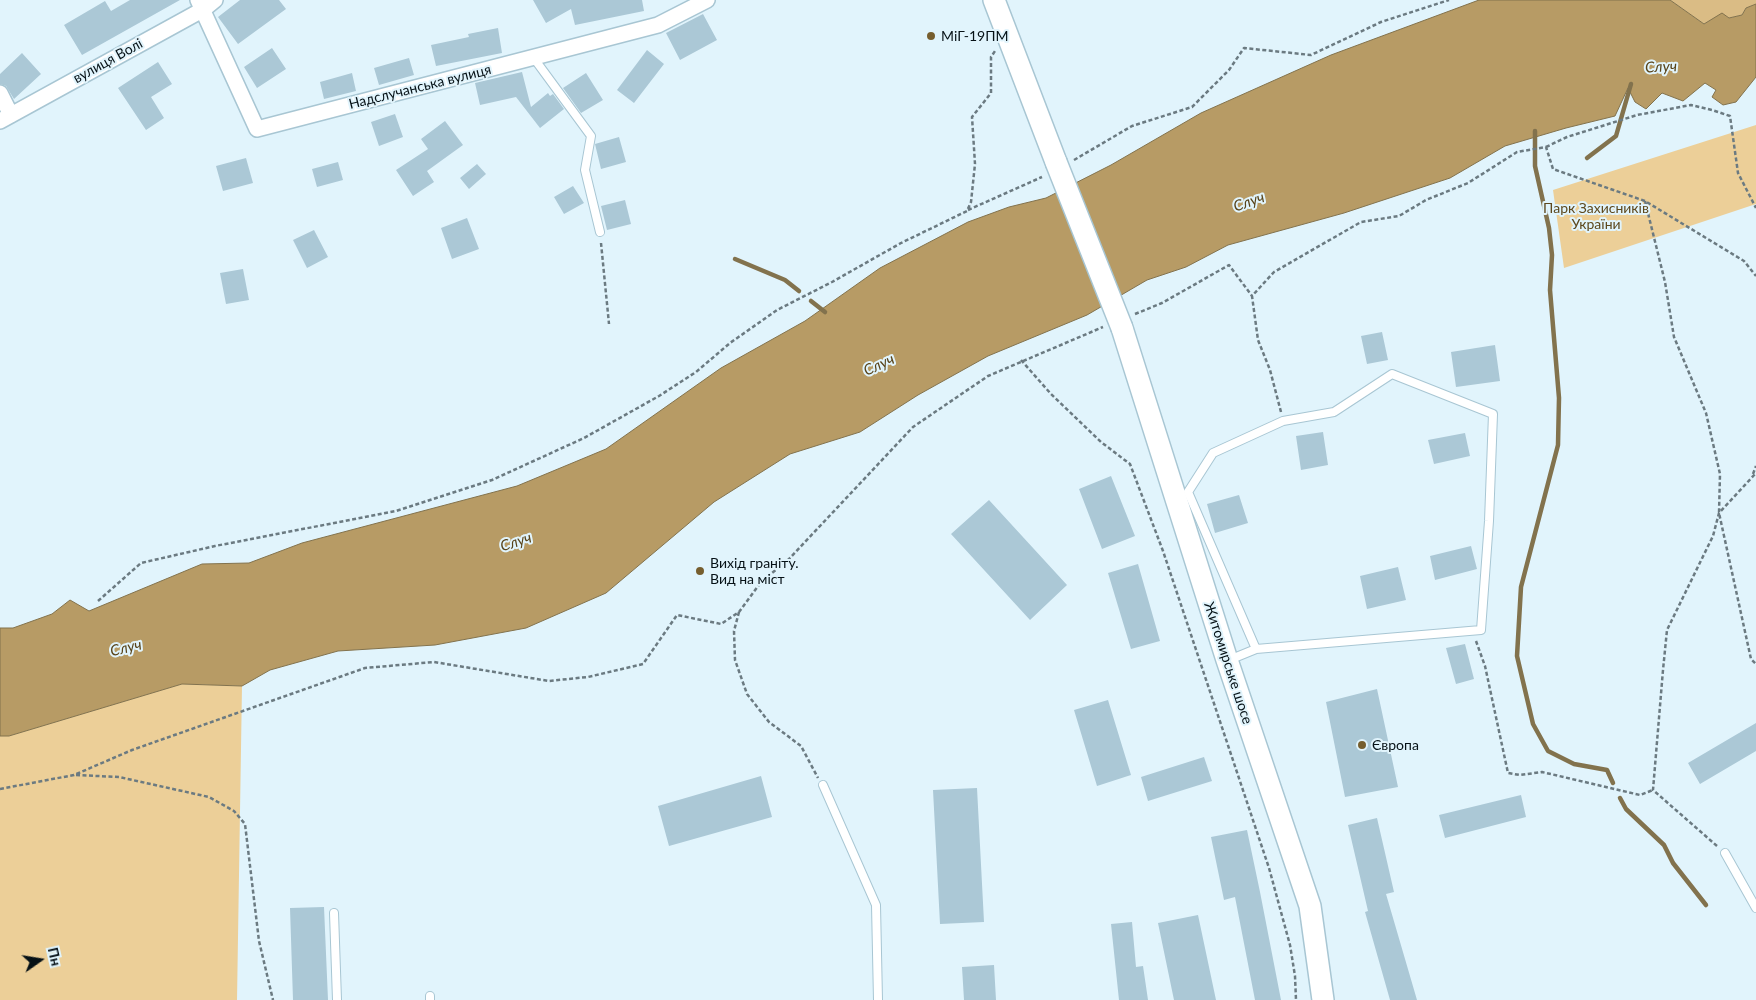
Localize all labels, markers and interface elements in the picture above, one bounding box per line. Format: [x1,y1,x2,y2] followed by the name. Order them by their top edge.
[941,28,1008,44] place label: МіГ-19ПМ
[925,30,937,42] marker: МіГ-19ПМ
[70,35,146,87] street label: вулиця Волі
[1645,57,1677,77] water label: Случ
[347,61,493,113] street label: Надслучанська вулиця
[1231,188,1267,216] water label: Случ
[1543,200,1649,232] park label: Парк Захисників України
[861,350,897,380] water label: Случ
[498,529,534,555] water label: Случ
[710,555,798,588] place label: Вихід граніту. Вид на міст
[694,565,706,577] marker: Вихід граніту. Вид на міст
[1200,600,1256,726] street label: Житомирське шосе
[108,636,144,660] water label: Случ
[1372,737,1419,753] place label: Європа
[1356,739,1368,751] marker: Європа
[15,935,65,985] north arrow
[45,946,65,967] text: Пн

